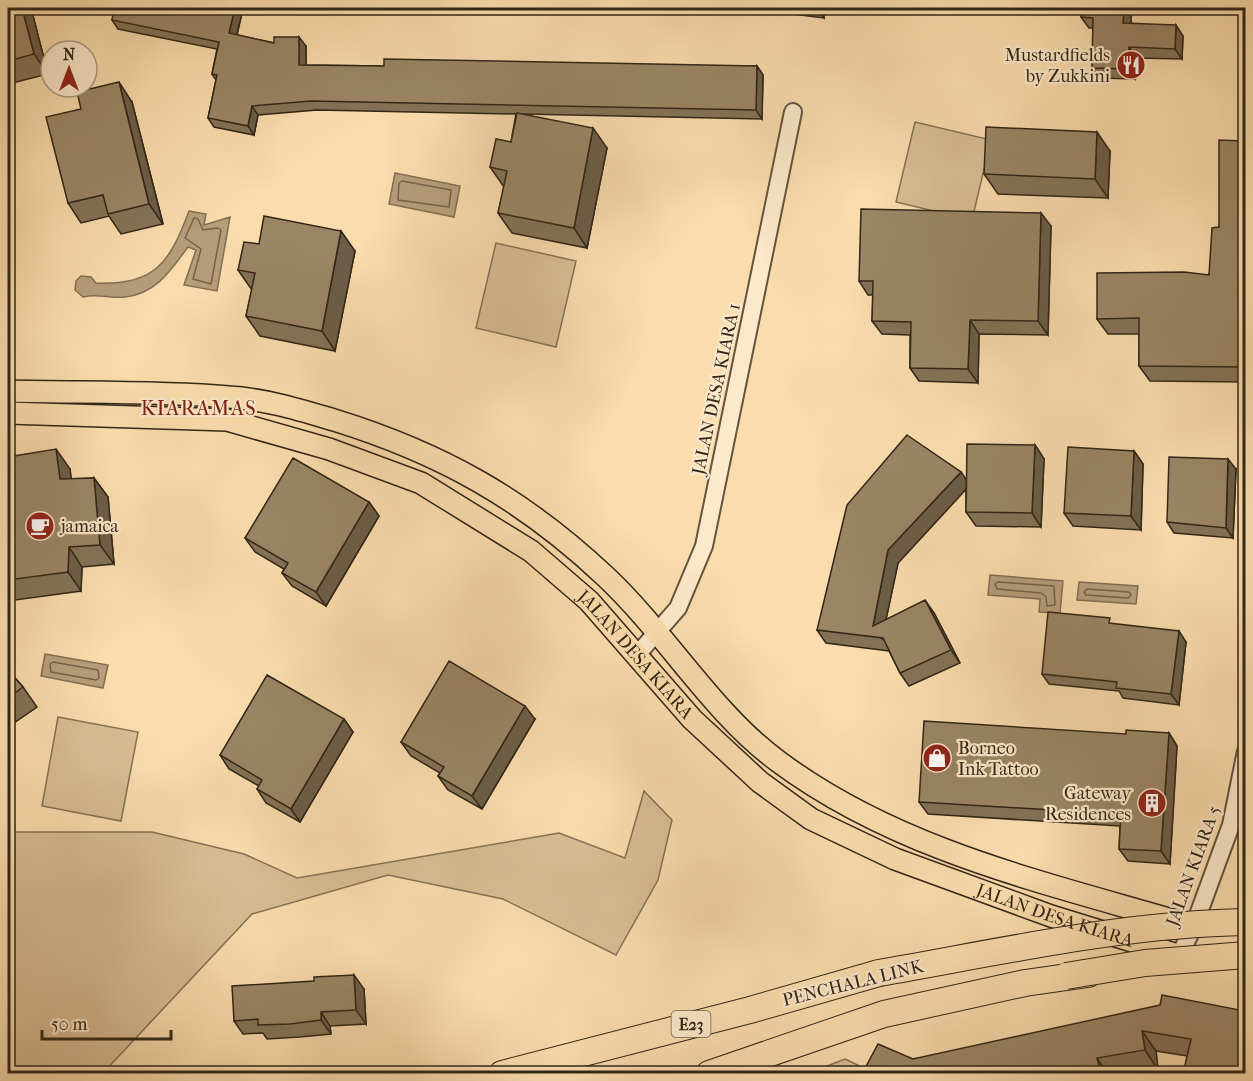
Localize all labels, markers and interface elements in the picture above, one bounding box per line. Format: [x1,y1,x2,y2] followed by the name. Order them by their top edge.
[39,39,99,99] north arrow
[63,45,76,64] text: N
[1005,45,1111,87] place label: Mustardfields by Zukkini
[1115,49,1147,81] restaurant icon: Mustardfields by Zukkini
[688,301,745,479] street label: JALAN DESA KIARA 1
[141,397,257,420] district label: KIARAMAS
[24,510,56,542] cafe icon: jamaica
[59,516,119,537] place label: jamaica
[572,585,697,724] street label: JALAN DESA KIARA
[958,738,1039,780] place label: Borneo Ink Tattoo
[921,742,953,774] shop icon: Borneo Ink Tattoo
[1045,783,1132,825] place label: Gateway Residences
[1136,787,1168,819] building icon: Gateway Residences
[1161,803,1225,931] street label: JALAN KIARA 5
[971,879,1136,952] street label: JALAN DESA KIARA
[780,956,927,1011] street label: PENCHALA LINK
[42,1003,171,1041] scale bar
[672,1011,710,1037] road number: E23
[51,1014,88,1035] text: 50 m

